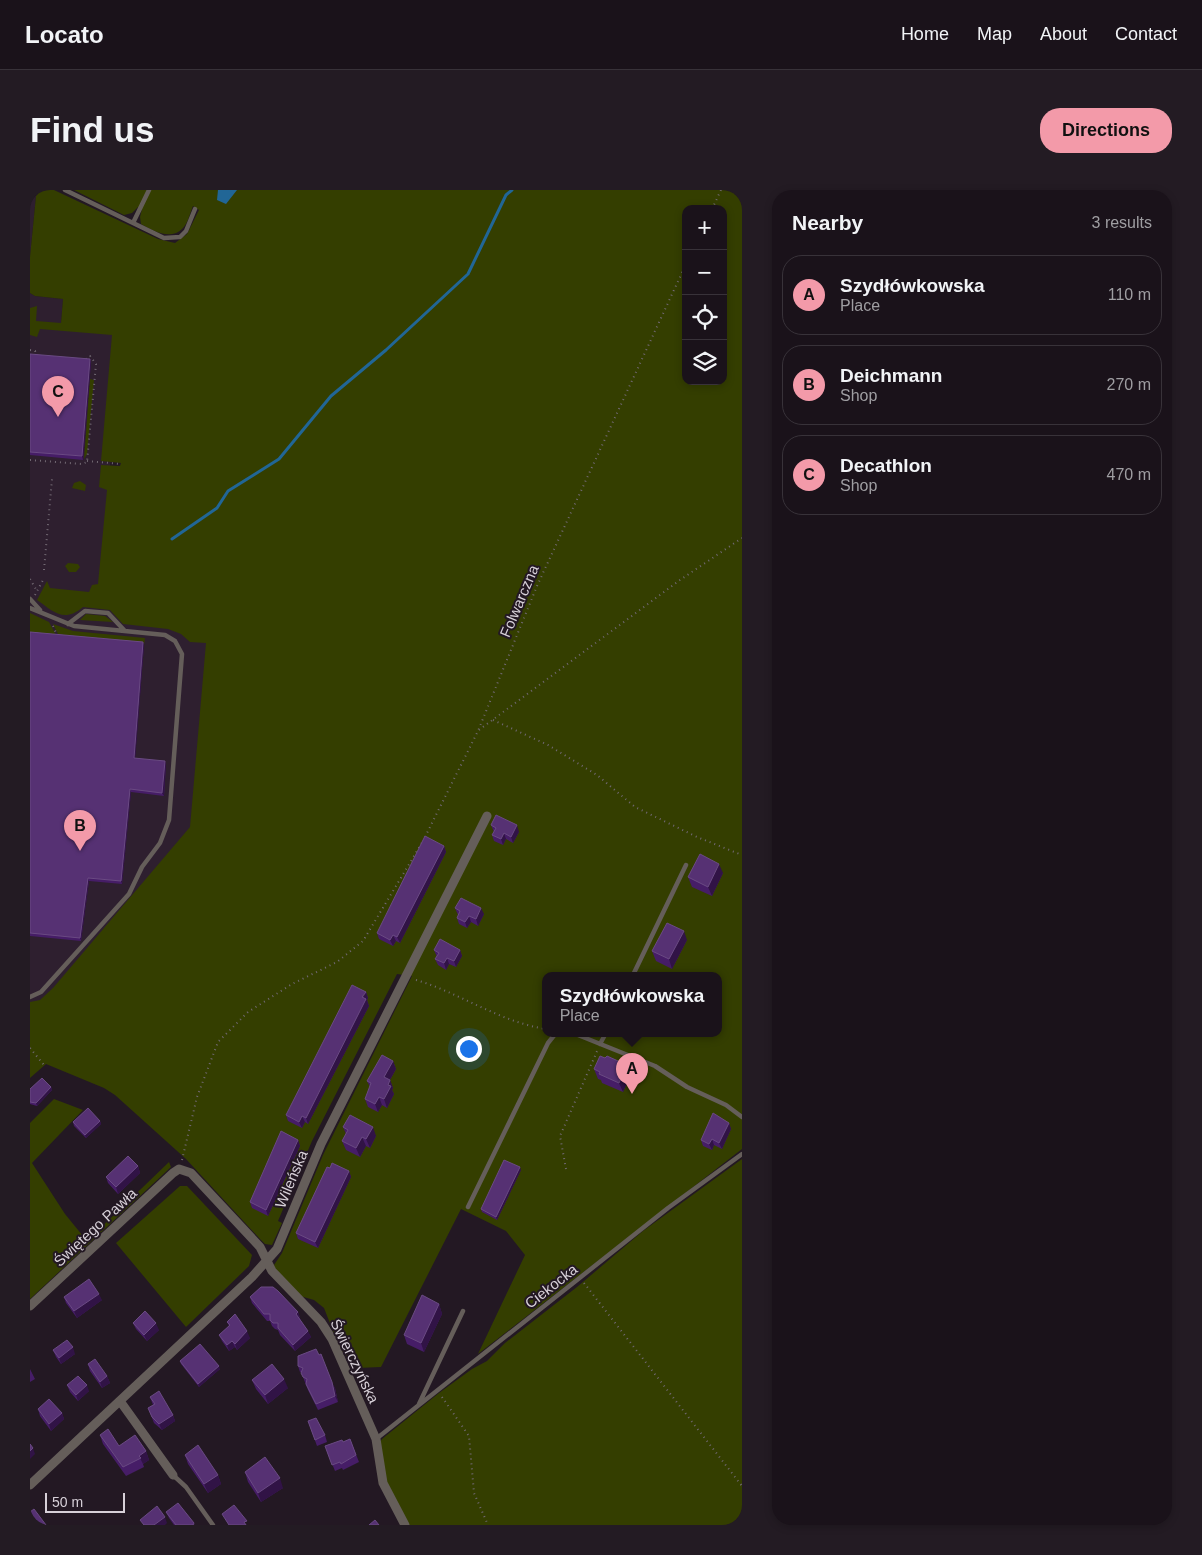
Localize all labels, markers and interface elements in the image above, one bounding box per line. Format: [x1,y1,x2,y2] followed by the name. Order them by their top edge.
[25,21,104,48] text: Locato
[901,24,949,44] text: Home
[977,24,1012,44] text: Map
[1040,24,1087,44] text: About
[1115,24,1177,44] text: Contact
[1040,108,1172,153] button: Directions
[30,110,154,149] text: Find us
[682,205,727,385] map controls
[682,205,727,250] button: +
[792,211,863,234] text: Nearby
[1092,214,1152,231] text: 3 results
[682,250,727,295] button: −
[840,275,985,296] text: Szydłówkowska
[803,286,815,303] text: A
[1108,286,1151,303] text: 110 m
[682,295,727,340] button: locate
[840,297,880,314] text: Place
[682,340,727,385] button: layers
[840,365,942,386] text: Deichmann
[42,376,74,417] pin: C
[803,376,815,393] text: B
[1107,376,1151,393] text: 270 m
[840,387,877,404] text: Shop
[840,455,932,476] text: Decathlon
[803,466,815,483] text: C
[1107,466,1151,483] text: 470 m
[840,477,877,494] text: Shop
[496,562,542,640] street label: Folwarczna
[64,810,96,851] pin: B
[542,972,722,1037] popup
[560,985,704,1006] text: Szydłówkowska
[560,1007,600,1024] text: Place
[456,1036,482,1062] your location
[616,1053,648,1094] pin: A
[271,1147,311,1210] street label: Wileńska
[50,1184,140,1270] street label: Świętego Pawła
[521,1260,581,1312] street label: Ciekocka
[327,1316,383,1407] street label: Świerczyńska
[45,1490,125,1513] scale bar
[52,1494,83,1510] text: 50 m

